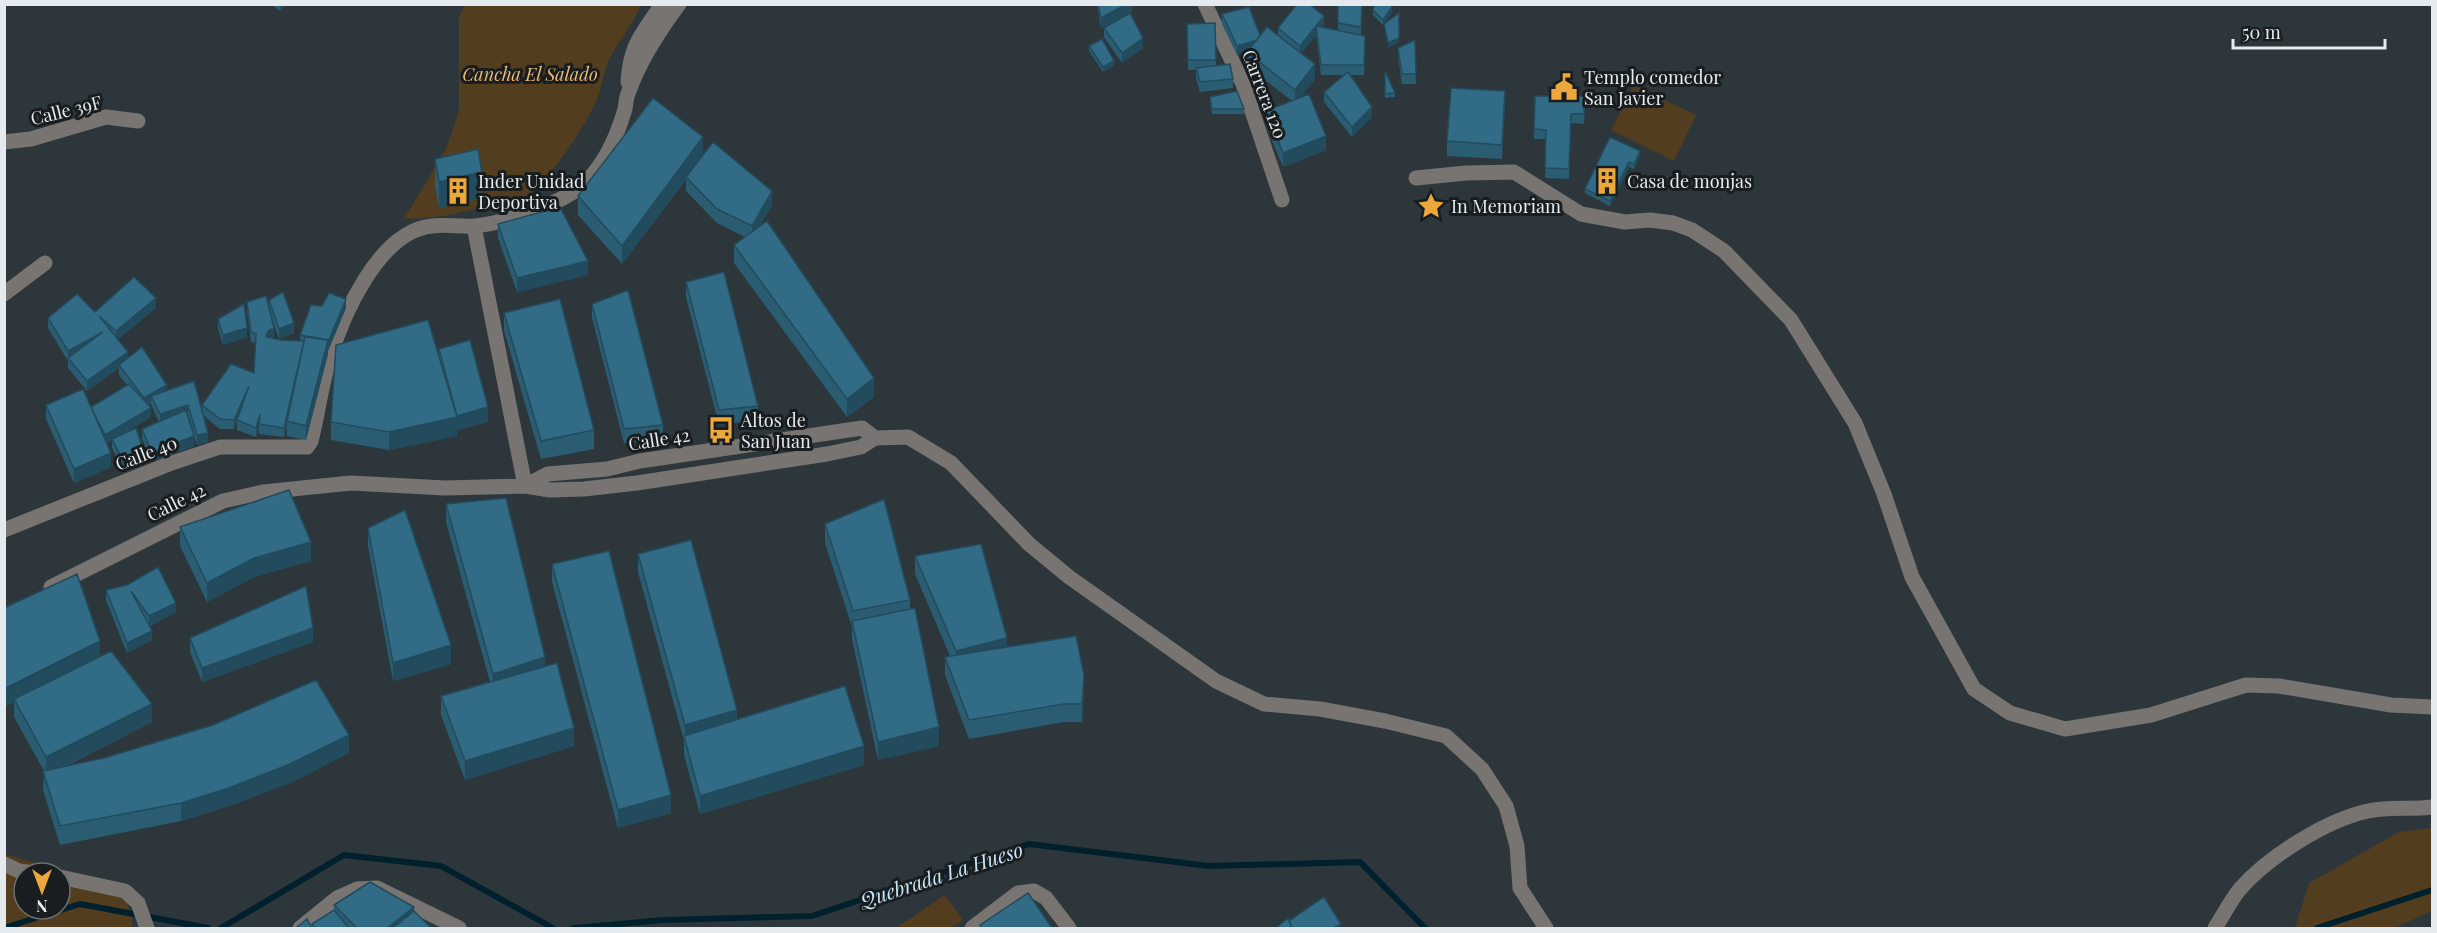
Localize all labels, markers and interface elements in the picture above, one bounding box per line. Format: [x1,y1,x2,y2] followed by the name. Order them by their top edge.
[2233,12,2384,50] scale bar
[2242,20,2281,44] text: 50 m
[1237,46,1293,142] street label: Carrera 120
[462,62,598,86] park label: Cancha El Salado
[1584,65,1721,110] place label: Templo comedor San Javier
[1549,72,1579,102] public building icon: Templo comedor San Javier
[28,90,104,130] street label: Calle 39F
[1592,166,1622,196] building icon: Casa de monjas
[478,169,585,214] place label: Inder Unidad Deportiva
[1627,169,1752,193] place label: Casa de monjas
[443,176,473,206] building icon: Inder Unidad Deportiva
[1416,191,1446,221] place icon: In Memoriam
[1451,194,1561,218] place label: In Memoriam
[740,408,811,453] place label: Altos de San Juan
[706,415,736,445] bus stop icon: Altos de San Juan
[626,422,692,456] street label: Calle 42
[112,430,180,476] street label: Calle 40
[143,478,209,526] street label: Calle 42
[855,835,1026,913] water label: Quebrada La Hueso
[12,861,72,921] north arrow
[36,896,48,917] text: N

